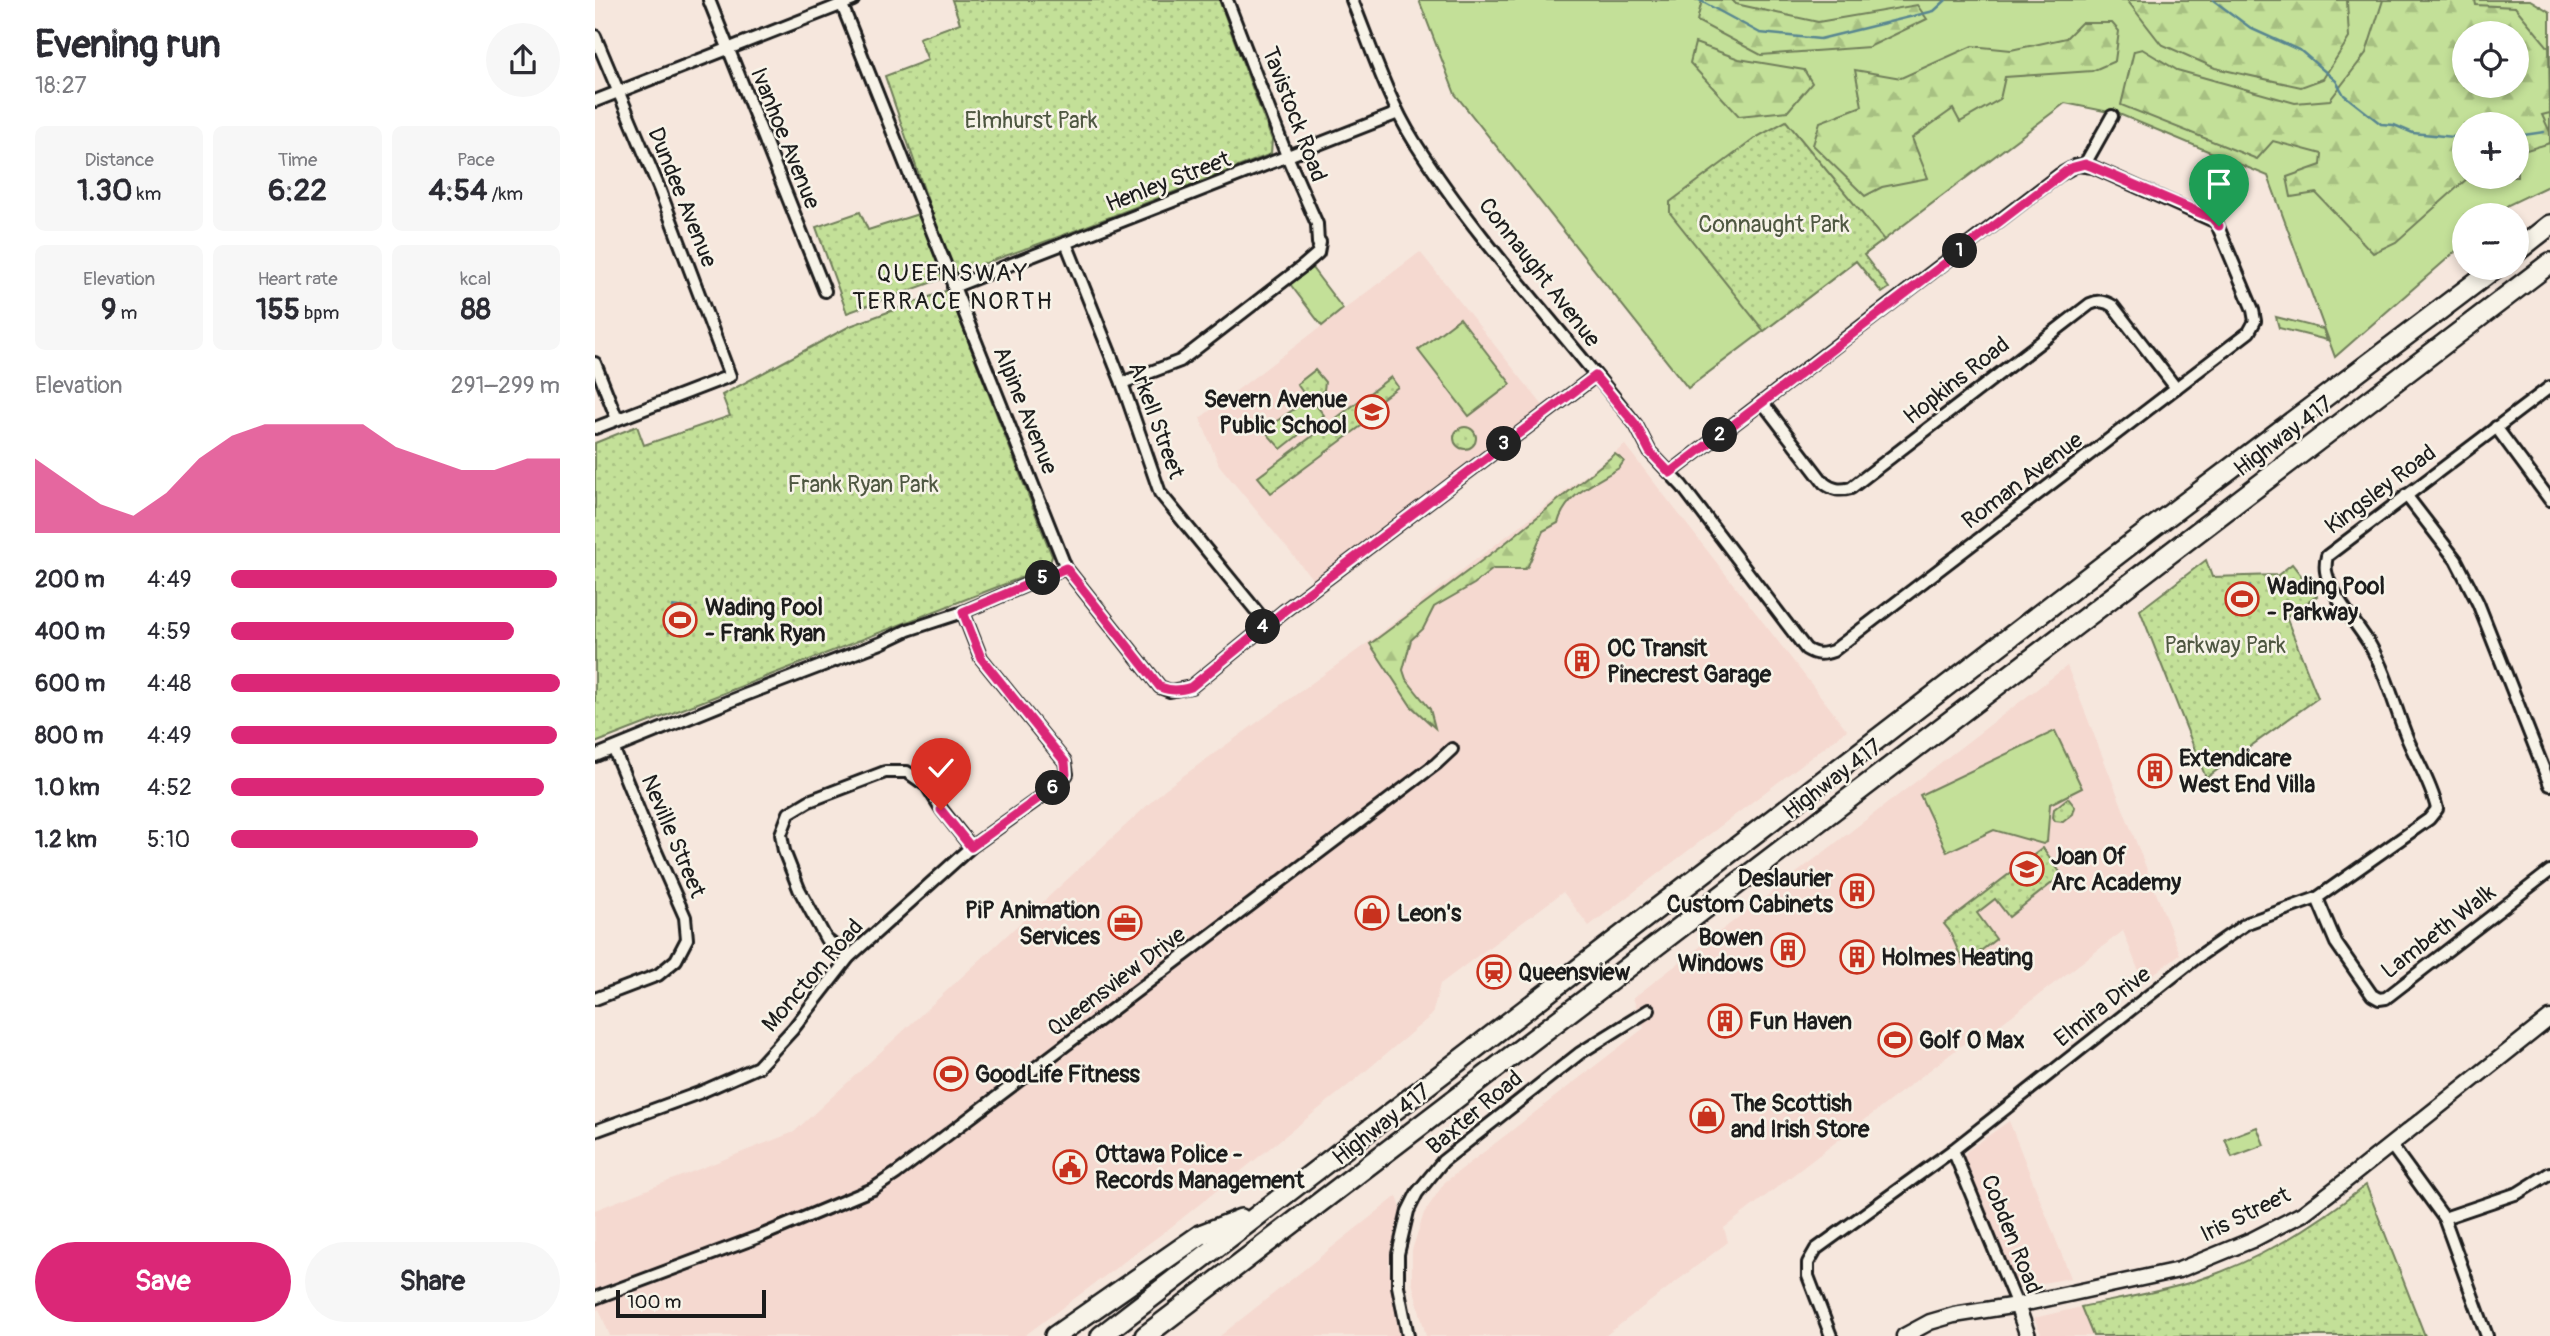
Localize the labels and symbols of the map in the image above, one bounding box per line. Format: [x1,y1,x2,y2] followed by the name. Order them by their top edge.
[1255,43,1334,186] street label: Tavistock Road
[744,63,827,214] street label: Ivanhoe Avenue
[964,106,1098,135] park label: Elmhurst Park
[641,123,724,272] street label: Dundee Avenue
[1102,144,1235,219] street label: Henley Street
[2189,154,2249,226] pin
[1472,192,1607,353] street label: Connaught Avenue
[1698,210,1850,239] park label: Connaught Park
[1943,233,1977,268] pin: 1
[852,259,1054,316] district label: QUEENSWAY TERRACE NORTH
[1897,330,2015,431] street label: Hopkins Road
[987,342,1065,479] street label: Alpine Avenue
[1122,358,1191,483] street label: Arkell Street
[1204,385,1348,440] place label: Severn Avenue Public School
[2228,390,2339,483] street label: Highway 417
[1353,393,1391,431] school or university icon: Severn Avenue Public School
[1703,418,1737,452] pin: 2
[1956,425,2089,535] street label: Roman Avenue
[1487,426,1521,462] pin: 3
[2319,438,2442,541] street label: Kingsley Road
[787,470,939,499] park label: Frank Ryan Park
[1025,560,1061,596] pin: 5
[2267,572,2385,627] place label: Wading Pool - Parkway
[2223,580,2261,618] sports icon: Wading Pool - Parkway
[705,593,826,648] place label: Wading Pool - Frank Ryan
[661,601,699,639] sports icon: Wading Pool - Frank Ryan
[1245,610,1281,644] pin: 4
[2164,631,2286,660] park label: Parkway Park
[1607,634,1772,689] place label: OC Transit Pinecrest Garage
[1563,642,1601,680] building icon: OC Transit Pinecrest Garage
[1777,733,1888,826] street label: Highway 417
[911,738,971,810] pin
[2179,744,2316,799] place label: Extendicare West End Villa
[2136,752,2174,790] building icon: Extendicare West End Villa
[635,770,713,903] street label: Neville Street
[1035,770,1071,806] pin: 6
[2051,842,2181,897] place label: Joan Of Arc Academy
[2008,850,2046,888] school or university icon: Joan Of Arc Academy
[1667,864,1834,919] place label: Deslaurier Custom Cabinets
[1838,872,1876,910] building icon: Deslaurier Custom Cabinets
[2375,877,2502,985] street label: Lambeth Walk
[1353,894,1391,932] shop icon: Leon's
[965,896,1101,951] place label: PiP Animation Services
[1397,899,1462,928] place label: Leon's
[1106,904,1144,942] office icon: PiP Animation Services
[755,913,869,1038] street label: Moncton Road
[1041,919,1192,1043] street label: Queensview Drive
[1678,923,1764,978] place label: Bowen Windows
[1769,931,1807,969] building icon: Bowen Windows
[1838,938,1876,976] building icon: Holmes Heating
[1881,943,2034,972] place label: Holmes Heating
[1475,953,1513,991] station icon: Queensview
[1518,958,1630,987] place label: Queensview
[2048,959,2157,1053] street label: Elmira Drive
[1706,1002,1744,1040] building icon: Fun Haven
[1749,1007,1852,1036] place label: Fun Haven
[1876,1021,1914,1059] sports icon: Golf O Max
[1919,1026,2025,1055] place label: Golf O Max
[932,1055,970,1093] sports icon: GoodLife Fitness
[975,1060,1140,1089] place label: GoodLife Fitness
[1420,1064,1528,1161] street label: Baxter Road
[1326,1077,1436,1172] street label: Highway 417
[1730,1089,1870,1144] place label: The Scottish and Irish Store
[1688,1097,1726,1135] shop icon: The Scottish and Irish Store
[1095,1140,1305,1195] place label: Ottawa Police - Records Management
[1051,1148,1089,1186] public building icon: Ottawa Police - Records Management
[1975,1170,2049,1298] street label: Cobden Road
[2196,1180,2296,1249] street label: Iris Street
[616,1287,767,1319] scale bar

